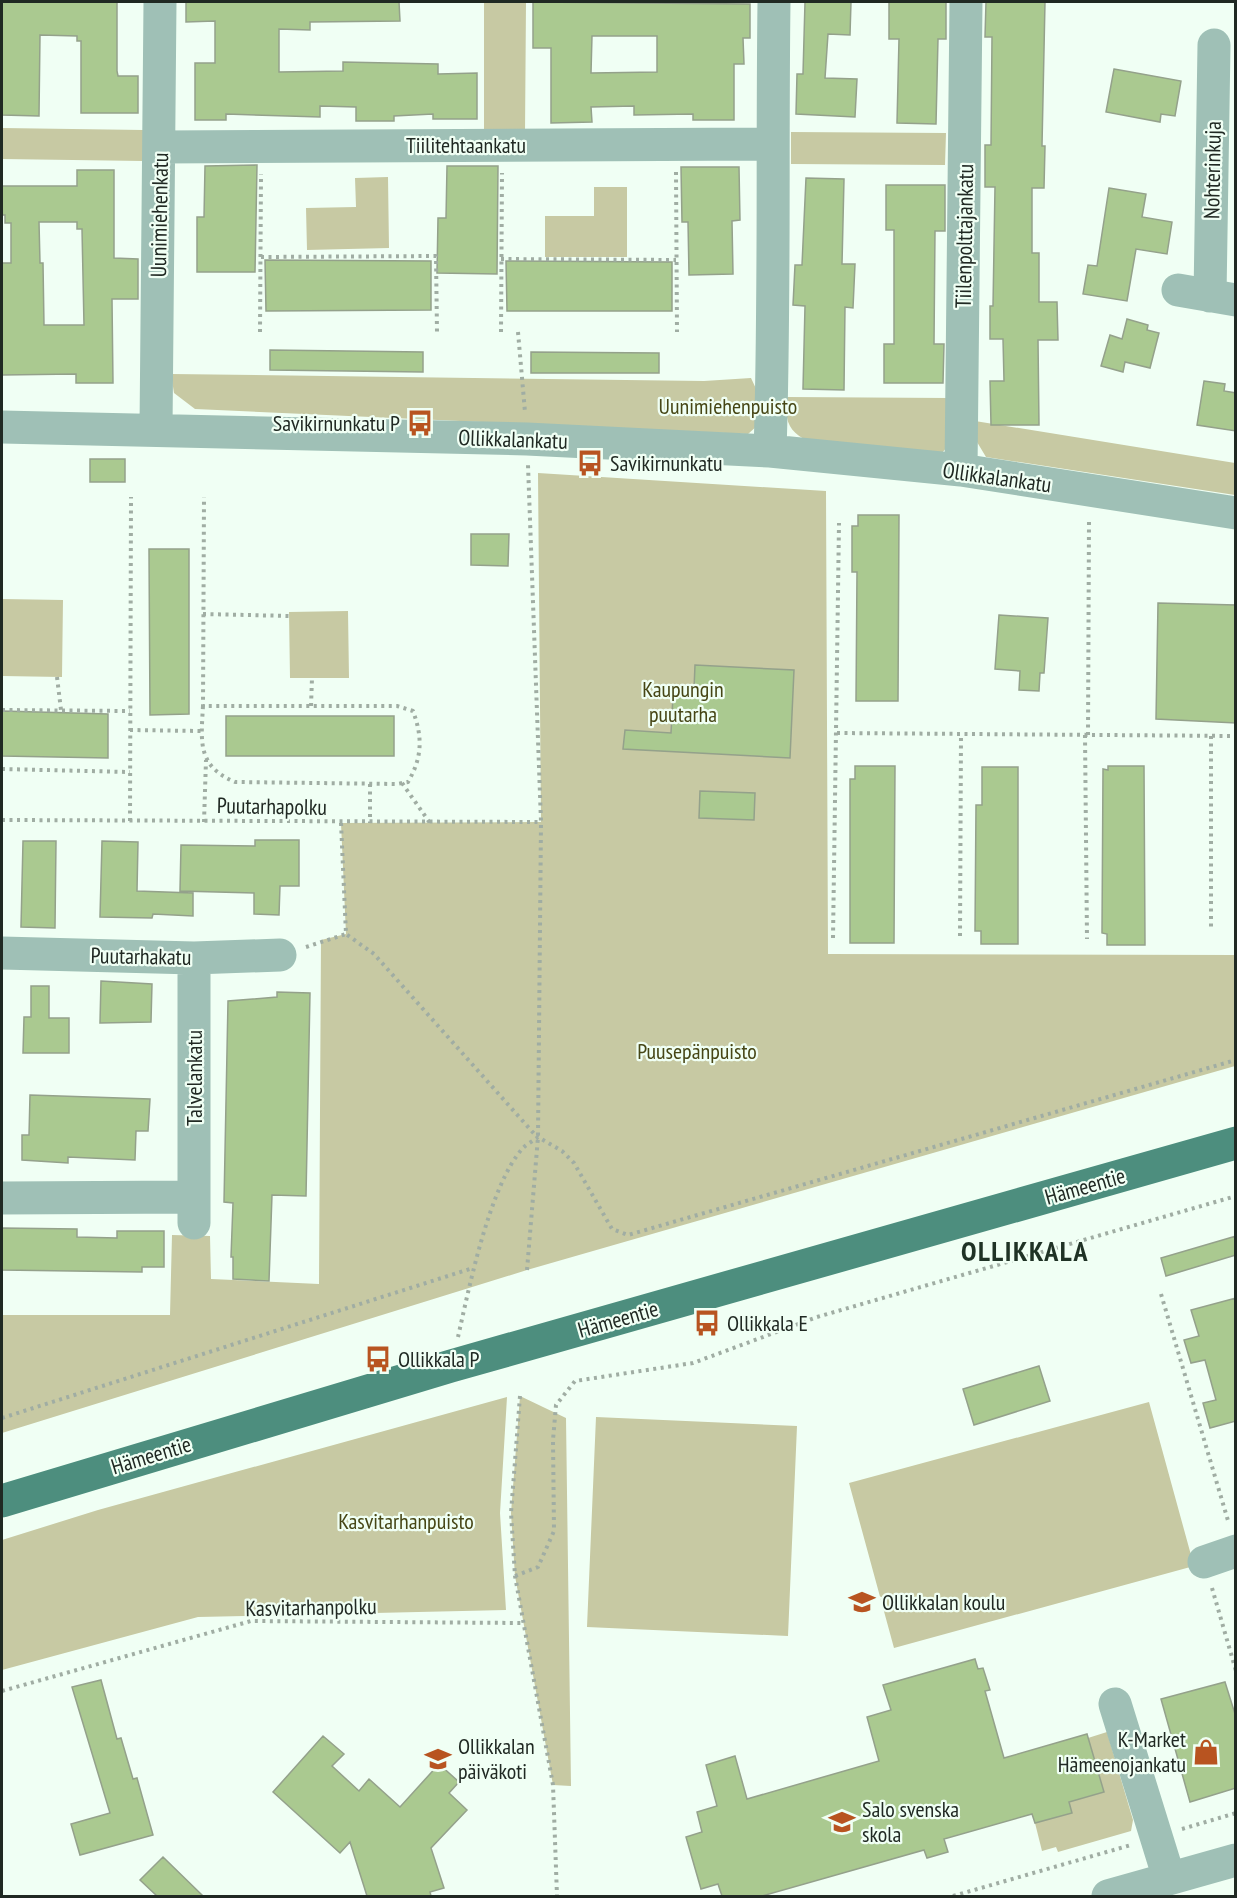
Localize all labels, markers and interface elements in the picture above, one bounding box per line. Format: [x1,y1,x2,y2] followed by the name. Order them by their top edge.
[1197,121,1227,219] street label: Nohterinkuja
[406,131,526,159] street label: Tiilitehtaankatu
[144,152,174,278] street label: Uunimiehenkatu
[949,164,979,308] street label: Tiilenpolttajankatu
[659,392,797,420] park label: Uunimiehenpuisto
[405,408,435,438] bus stop icon: Savikirnunkatu P
[273,409,400,437] place label: Savikirnunkatu P
[458,423,568,455] street label: Ollikkalankatu
[575,448,605,478] bus stop icon: Savikirnunkatu
[610,449,723,477] place label: Savikirnunkatu
[941,456,1053,498] street label: Ollikkalankatu
[642,675,724,728] park label: Kaupungin puutarha
[217,791,327,821] street label: Puutarhapolku
[90,941,192,971] street label: Puutarhakatu
[180,1030,208,1126] street label: Talvelankatu
[637,1037,757,1065] park label: Puusepänpuisto
[1041,1161,1129,1211] street label: Hämeentie
[961,1232,1089,1269] district label: OLLIKKALA
[574,1294,662,1344] street label: Hämeentie
[692,1308,722,1338] bus stop icon: Ollikkala E
[727,1309,808,1337] place label: Ollikkala E
[363,1344,393,1374] bus stop icon: Ollikkala P
[398,1345,480,1373] place label: Ollikkala P
[107,1430,195,1480] street label: Hämeentie
[338,1507,474,1535] park label: Kasvitarhanpuisto
[847,1587,877,1617] school or university icon: Ollikkalan koulu
[882,1588,1005,1616] place label: Ollikkalan koulu
[245,1592,377,1622] street label: Kasvitarhanpolku
[1058,1725,1186,1778] place label: K-Market Hämeenojankatu
[458,1732,535,1785] place label: Ollikkalan päiväkoti
[1191,1737,1221,1767] shop icon: K-Market Hämeenojankatu
[423,1744,453,1774] school or university icon: Ollikkalan päiväkoti
[862,1795,959,1848] place label: Salo svenska skola
[827,1807,857,1837] school or university icon: Salo svenska skola

